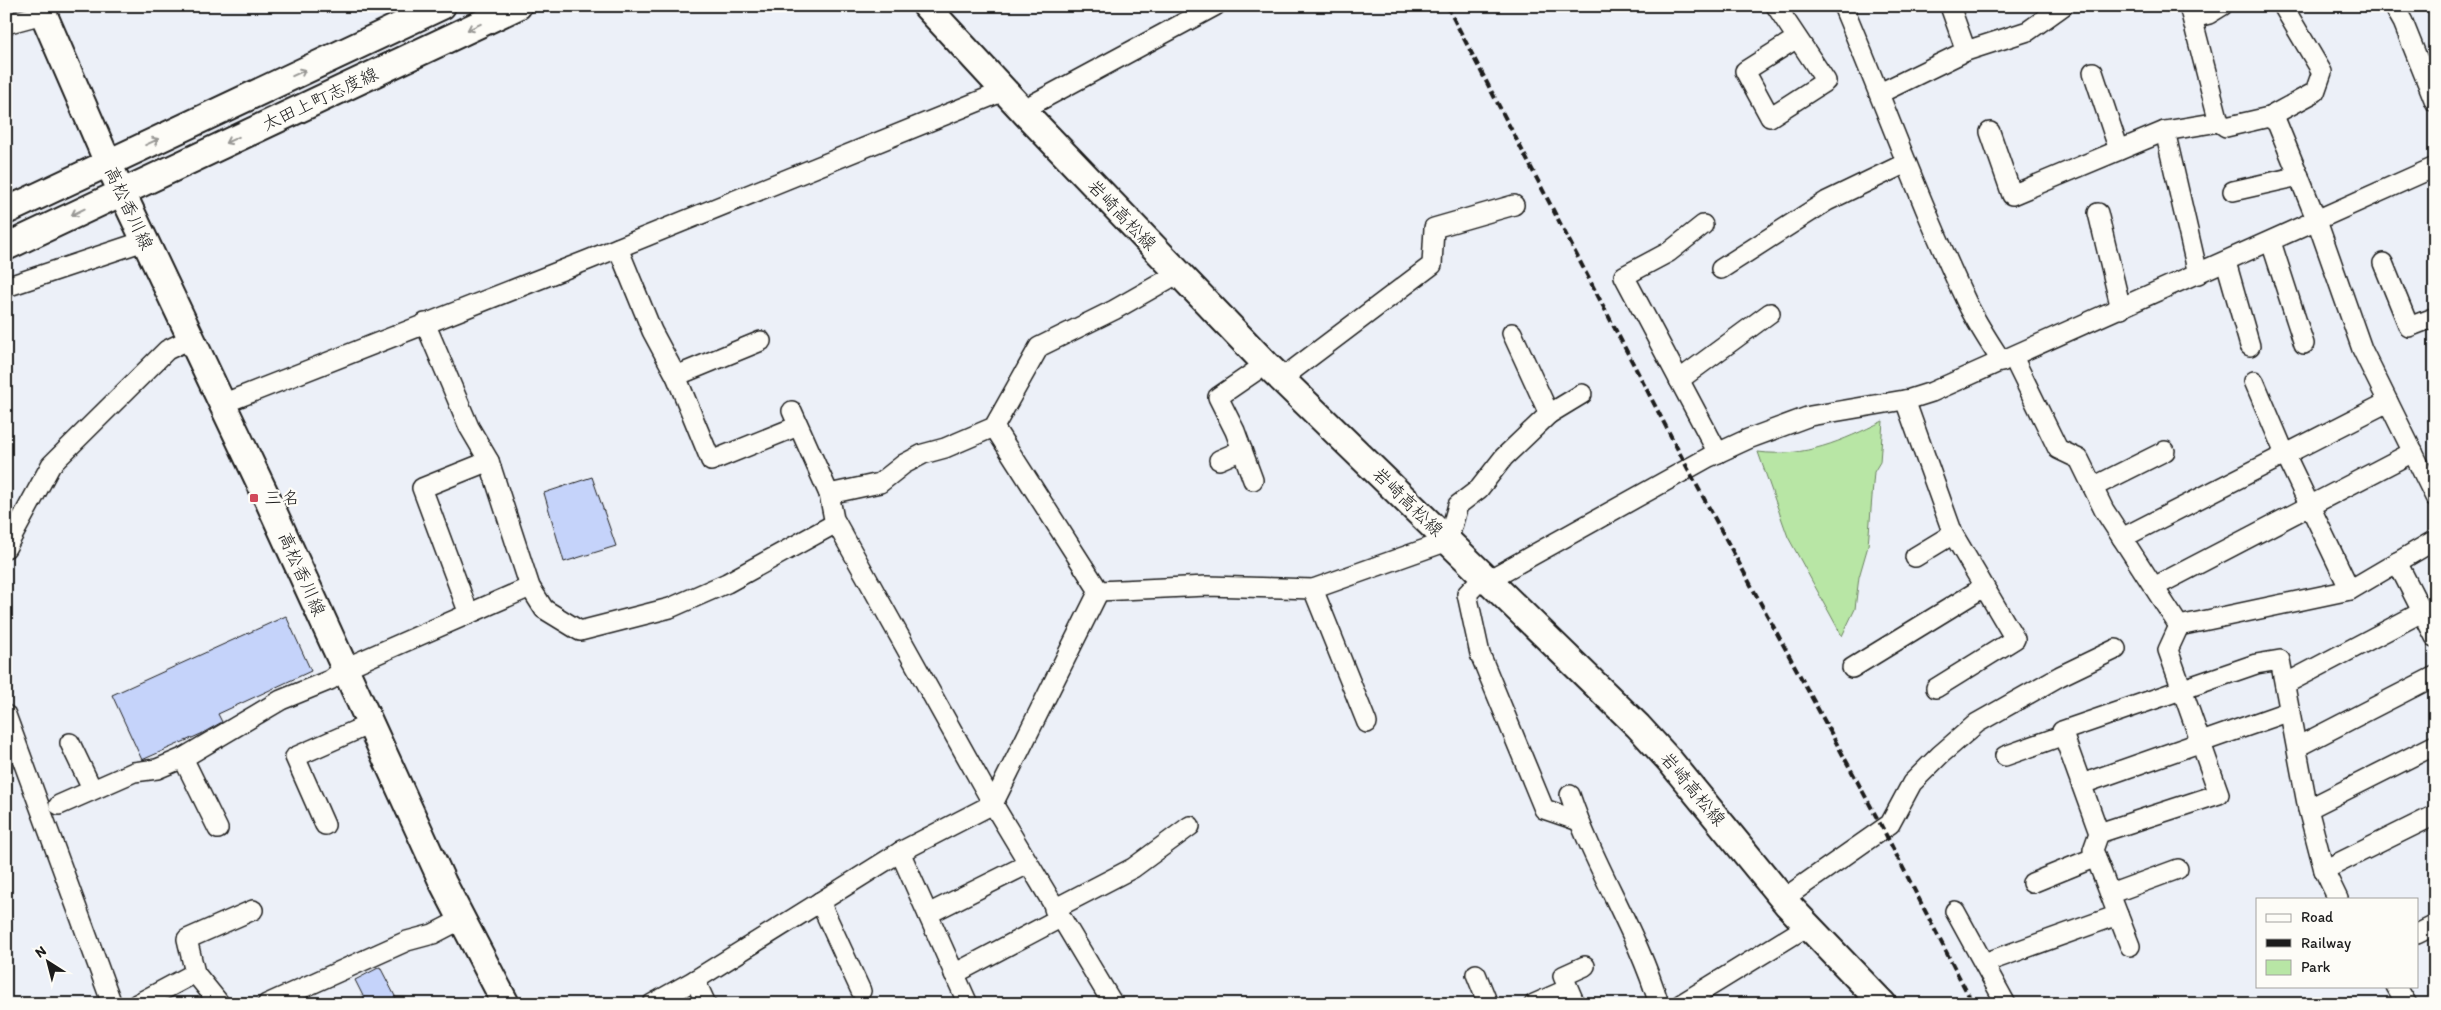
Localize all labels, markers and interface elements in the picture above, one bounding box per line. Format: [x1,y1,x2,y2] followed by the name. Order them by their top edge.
[467,23,482,32] one-way arrow
[258,62,382,136] street label: 太田上町志度線
[291,68,306,78] one-way arrow
[225,136,240,145] one-way arrow
[144,137,159,147] one-way arrow
[100,163,158,253] street label: 高松香川線
[1083,175,1161,255] street label: 岩崎高松線
[71,208,86,217] one-way arrow
[1368,463,1448,541] street label: 岩崎高松線
[264,487,300,509] place label: 三名
[248,492,260,504] marker: 三名
[274,528,330,620] street label: 高松香川線
[1656,747,1730,831] street label: 岩崎高松線
[2256,898,2418,988] legend
[2301,908,2334,926] text: Road
[2301,934,2351,952] text: Railway
[22,938,72,988] north arrow
[32,942,49,962] text: N
[2301,958,2331,976] text: Park

